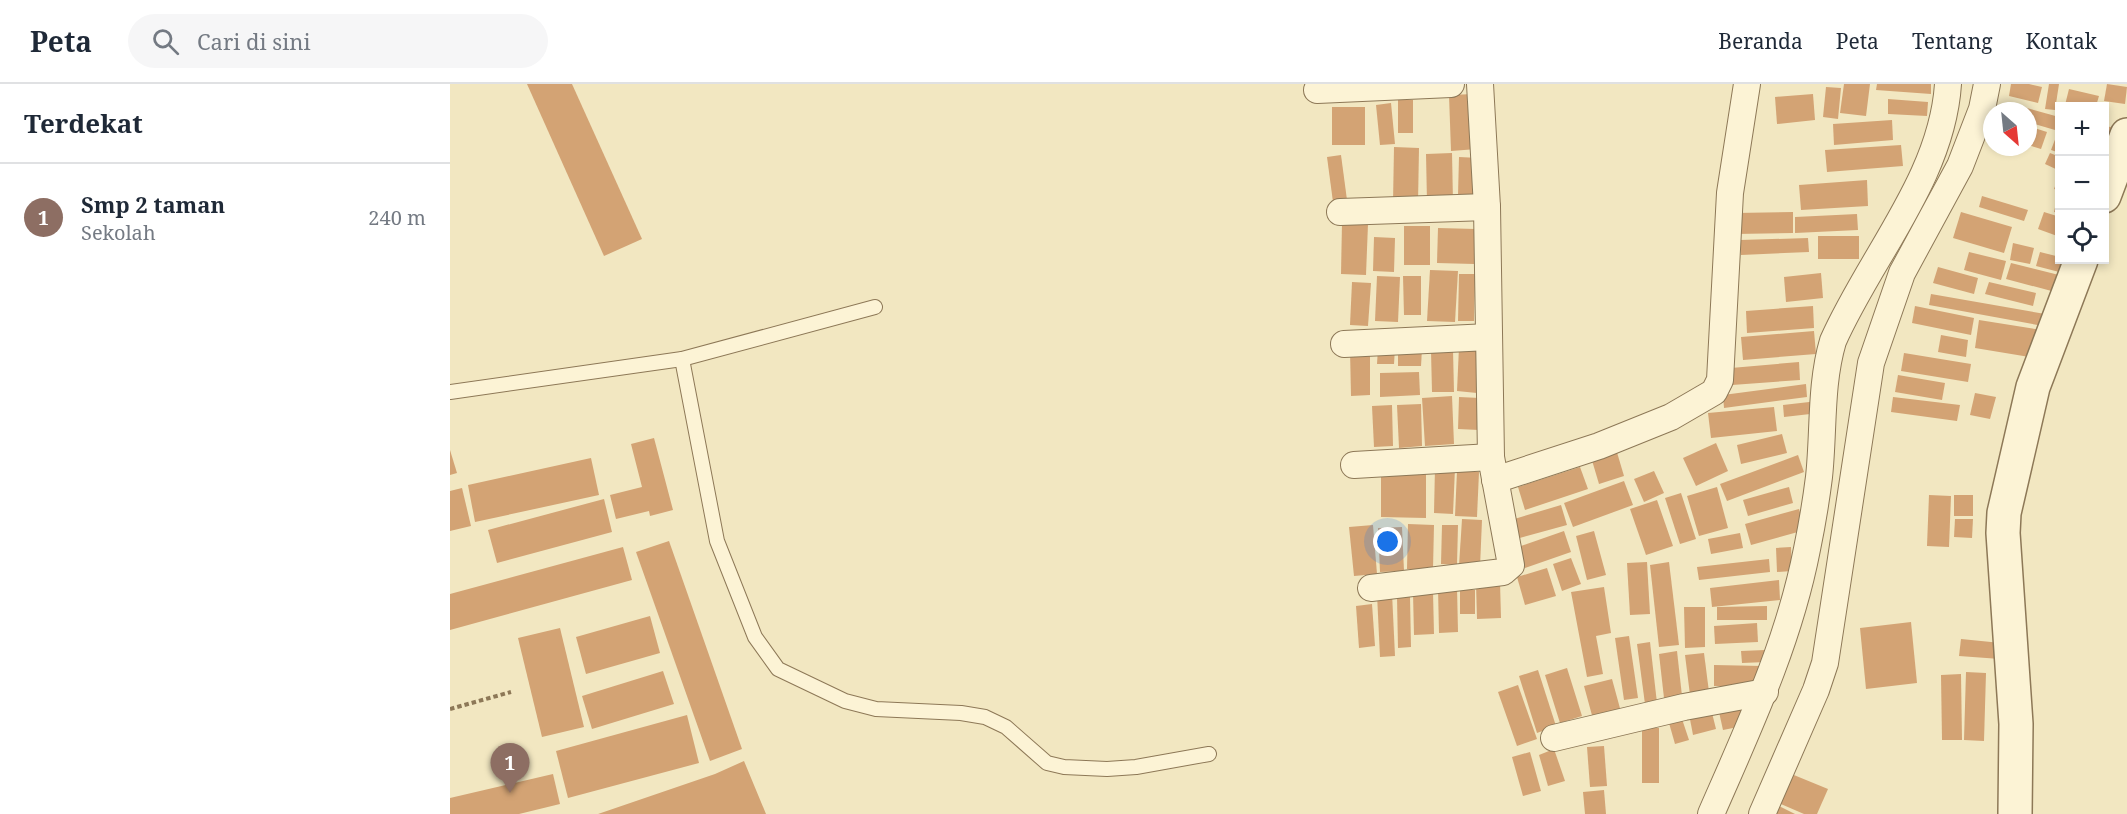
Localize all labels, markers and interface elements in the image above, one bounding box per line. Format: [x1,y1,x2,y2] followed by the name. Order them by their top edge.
[128,14,548,68] search box
[30,22,92,60] text: Peta
[149,25,182,58] icon: search
[197,26,311,56] text: Cari di sini
[1718,27,1803,55] text: Beranda
[1836,27,1879,55] text: Peta
[1912,27,1993,55] text: Tentang
[2026,27,2097,55] text: Kontak
[1983,102,2037,156] north arrow
[2055,102,2109,264] map controls
[2055,102,2109,156] button: +
[24,105,143,141] text: Terdekat
[2055,156,2109,210] button: −
[81,189,225,219] text: Smp 2 taman
[38,204,49,231] text: 1
[368,204,426,231] text: 240 m
[2055,210,2109,264] button: locate
[81,219,156,246] text: Sekolah
[1373,527,1402,556] your location
[490,744,530,793] pin: 1

